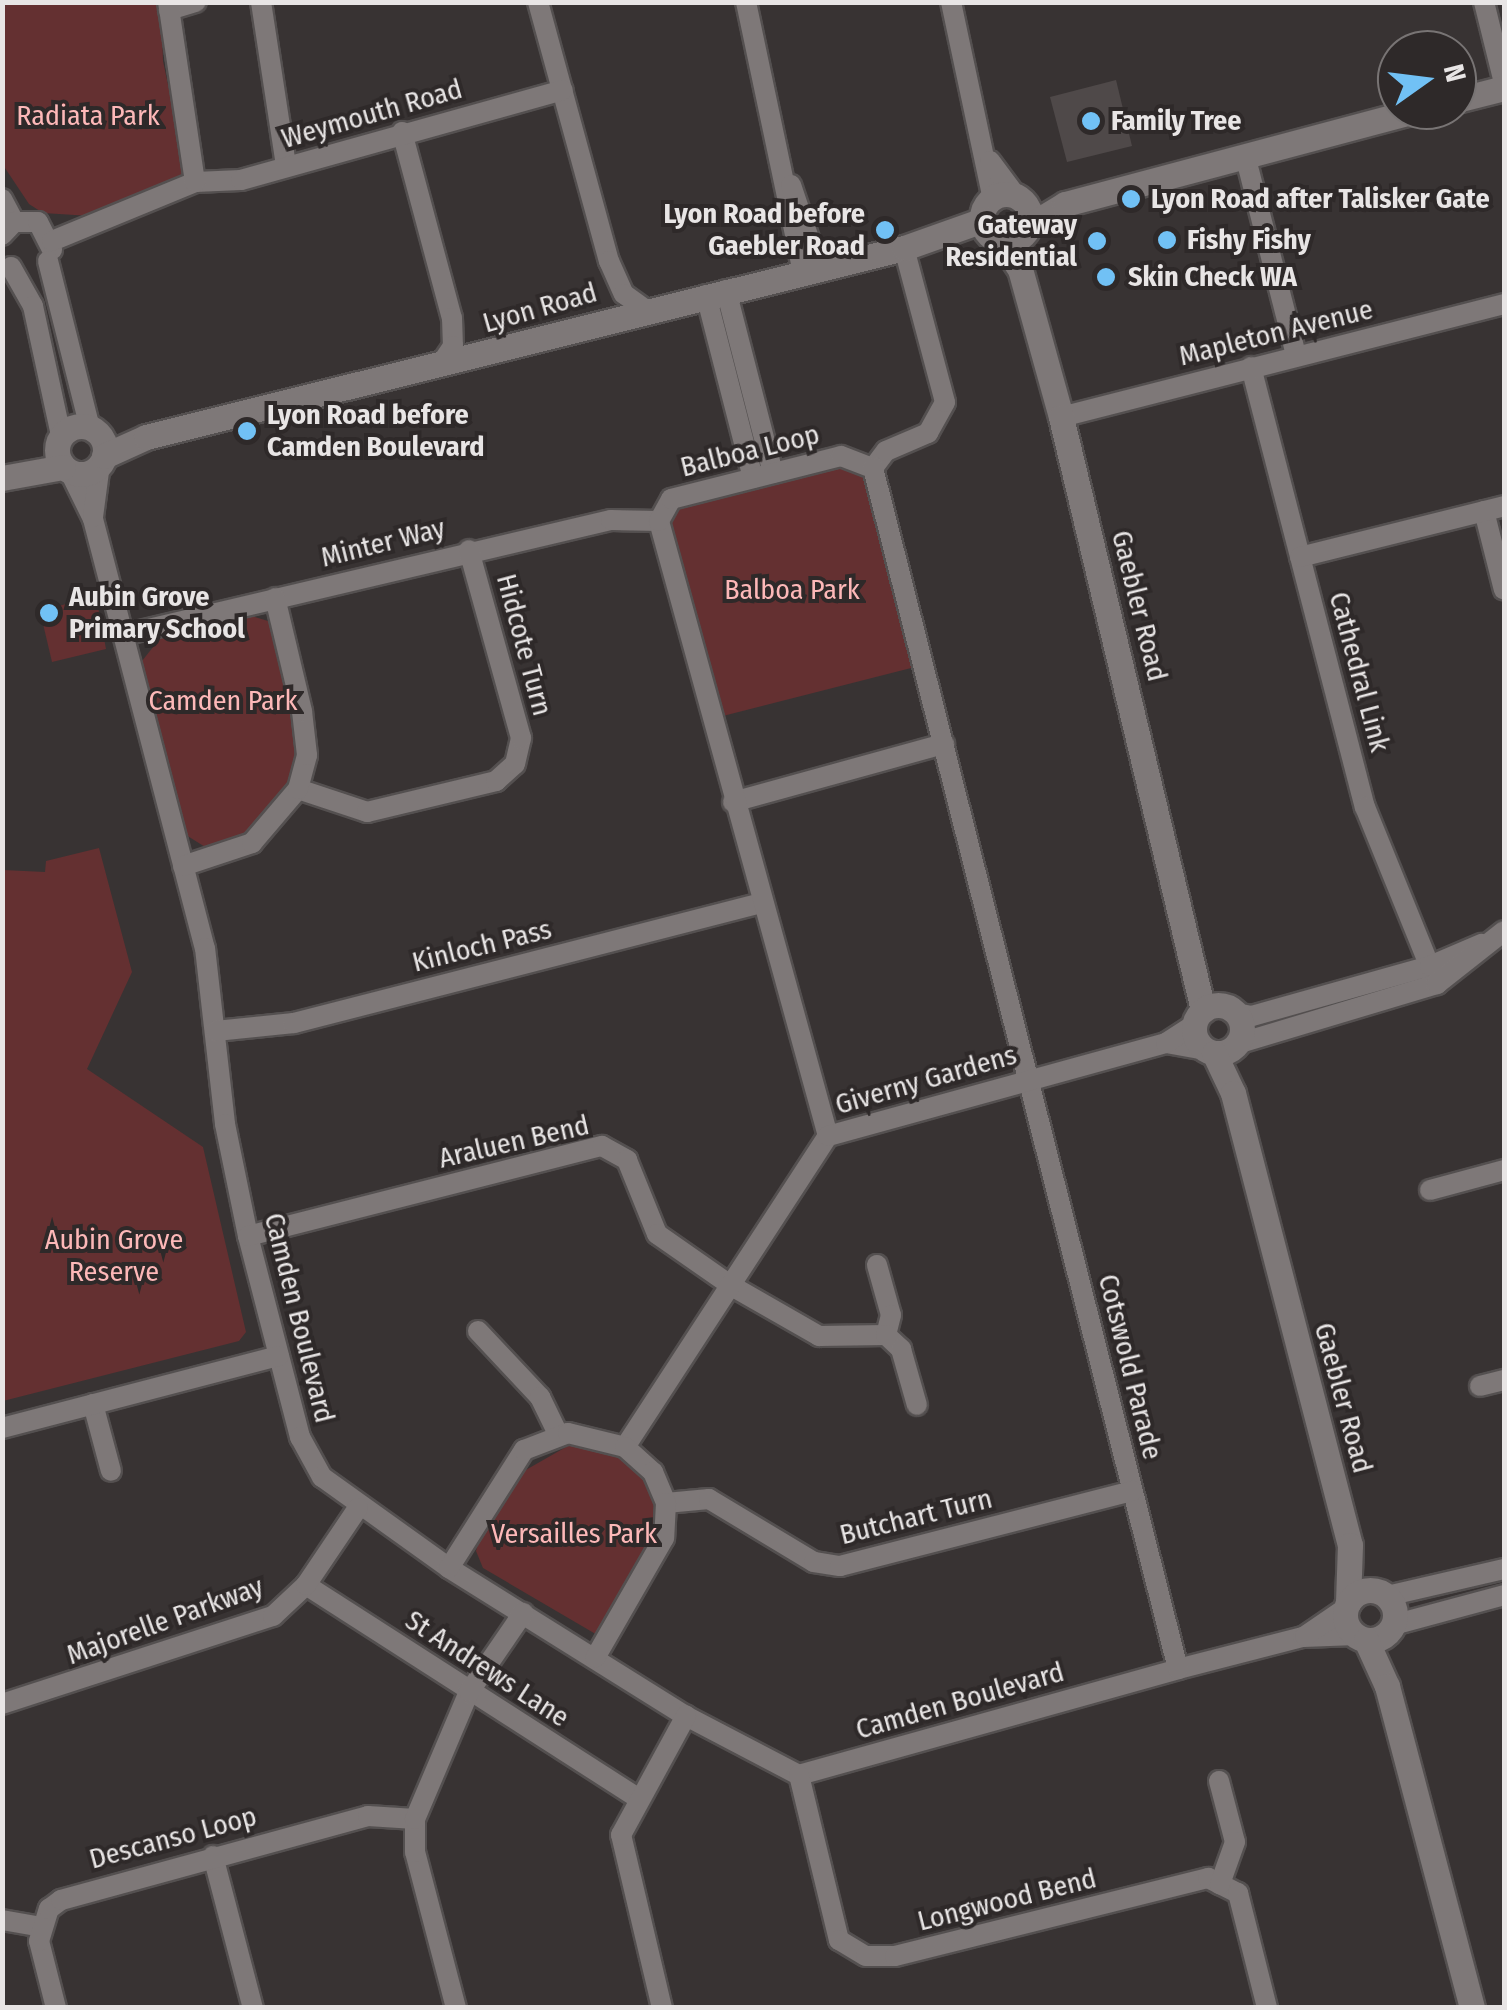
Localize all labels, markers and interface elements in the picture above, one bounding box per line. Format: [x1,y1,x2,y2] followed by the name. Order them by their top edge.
[1377,30,1477,130] north arrow
[1437,61,1473,85] text: N
[278,72,466,156] street label: Weymouth Road
[16,99,160,133] park label: Radiata Park
[1111,104,1241,138] place label: Family Tree
[1080,110,1102,132] marker: Family Tree
[1151,182,1490,216] place label: Lyon Road after Talisker Gate
[1120,188,1142,210] marker: Lyon Road after Talisker Gate
[663,197,865,263] place label: Lyon Road before Gaebler Road
[945,208,1077,274] place label: Gateway Residential
[874,219,896,241] marker: Lyon Road before Gaebler Road
[1187,223,1311,257] place label: Fishy Fishy
[1156,229,1178,251] marker: Fishy Fishy
[1086,230,1108,252] marker: Gateway Residential
[1128,260,1297,294] place label: Skin Check WA
[1093,264,1119,290] marker: Skin Check WA
[479,276,601,340] street label: Lyon Road
[1176,293,1376,373] street label: Mapleton Avenue
[267,398,485,464] place label: Lyon Road before Camden Boulevard
[677,418,823,484] street label: Balboa Loop
[236,420,258,442] marker: Lyon Road before Camden Boulevard
[318,511,448,575] street label: Minter Way
[1104,527,1174,685] street label: Gaebler Road
[489,570,559,720] street label: Hidcote Turn
[724,573,860,607] park label: Balboa Park
[69,580,245,646] place label: Aubin Grove Primary School
[1322,588,1396,756] street label: Cathedral Link
[38,602,60,624] marker: Aubin Grove Primary School
[148,684,298,718] park label: Camden Park
[409,912,555,980] street label: Kinloch Pass
[831,1038,1021,1122] street label: Giverny Gardens
[436,1108,592,1176] street label: Araluen Bend
[257,1210,341,1426] street label: Camden Boulevard
[45,1223,183,1289] park label: Aubin Grove Reserve
[1091,1271,1169,1463] street label: Cotswold Parade
[1307,1319,1379,1477] street label: Gaebler Road
[836,1482,996,1552] street label: Butchart Turn
[491,1517,657,1551] park label: Versailles Park
[62,1570,268,1672] street label: Majorelle Parkway
[399,1604,575,1734] street label: St Andrews Lane
[852,1655,1068,1747] street label: Camden Boulevard
[86,1800,260,1876] street label: Descanso Loop
[914,1862,1100,1938] street label: Longwood Bend

